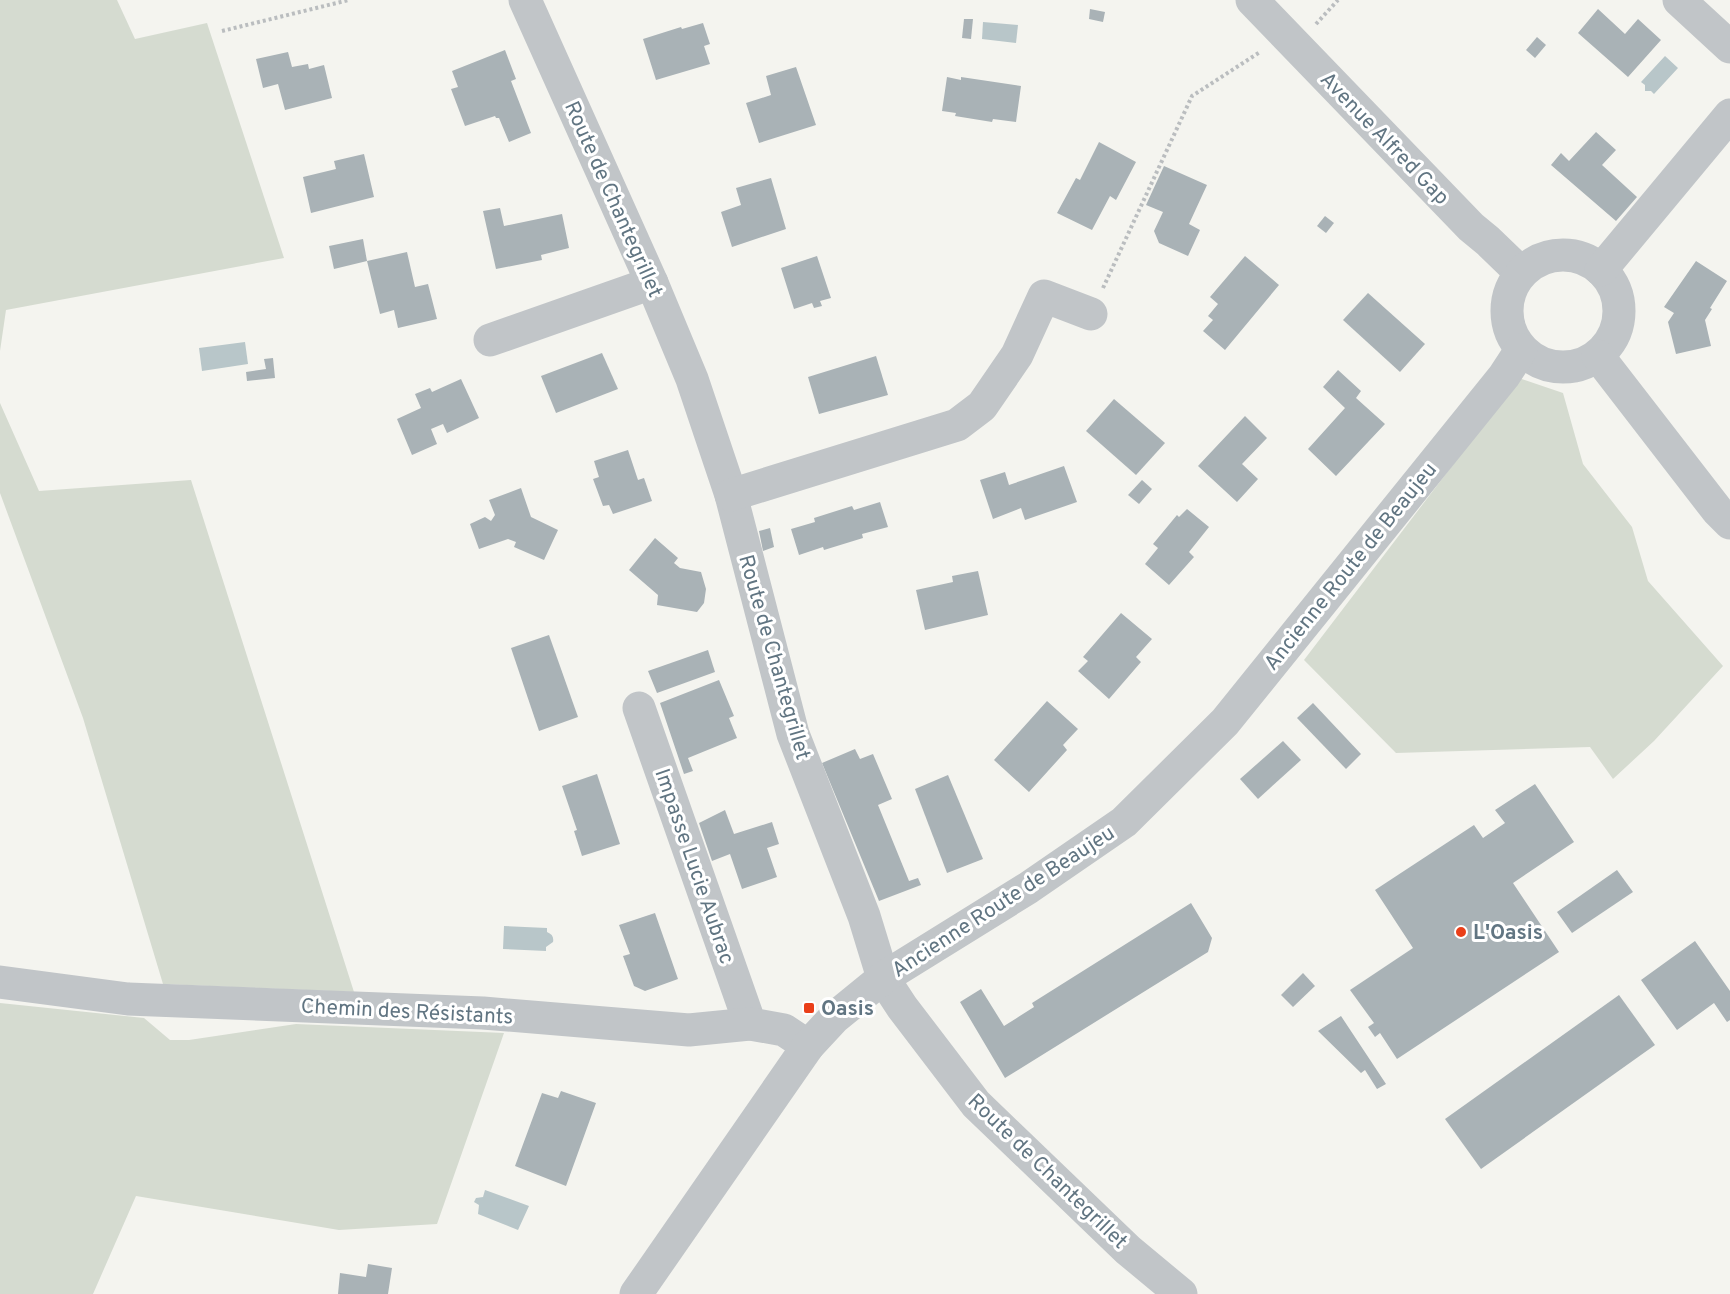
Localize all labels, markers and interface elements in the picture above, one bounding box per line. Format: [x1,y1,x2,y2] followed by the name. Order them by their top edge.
[1314,67,1454,211] street label: Avenue Alfred Gap
[557,97,668,302] street label: Route de Chantegrillet
[1259,457,1444,677] street label: Ancienne Route de Beaujeu
[731,552,816,763] street label: Route de Chantegrillet
[647,765,740,968] street label: Impasse Lucie Aubrac
[887,820,1120,984] street label: Ancienne Route de Beaujeu
[1473,920,1543,947] place label: L'Oasis
[1454,925,1468,939] marker: L'Oasis
[300,993,514,1032] street label: Chemin des Résistants
[821,996,874,1023] place label: Oasis
[802,1001,816,1015] marker: Oasis
[961,1089,1133,1255] street label: Route de Chantegrillet

